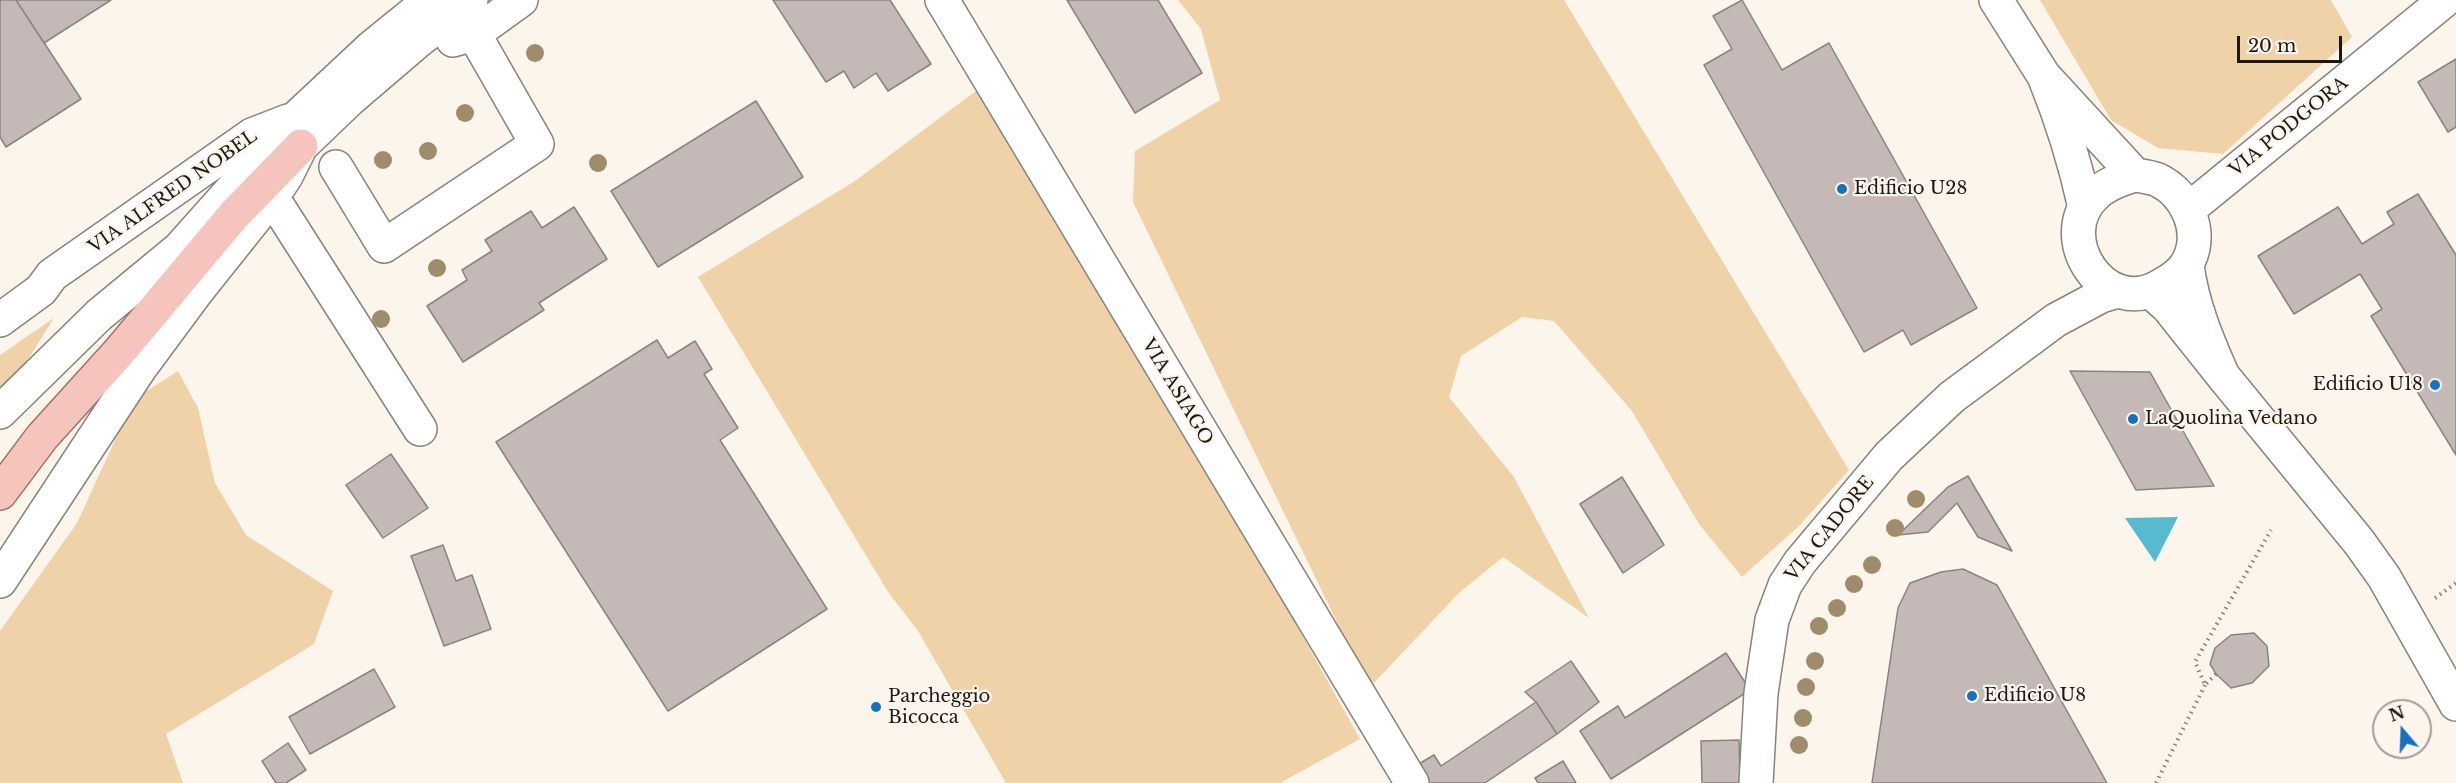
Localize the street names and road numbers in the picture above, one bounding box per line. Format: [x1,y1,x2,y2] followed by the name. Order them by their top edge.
[2225,73,2353,181] street label: VIA PODGORA
[85,126,261,258] street label: VIA ALFRED NOBEL
[1137,335,1217,449] street label: VIA ASIAGO
[1781,472,1879,586] street label: VIA CADORE

